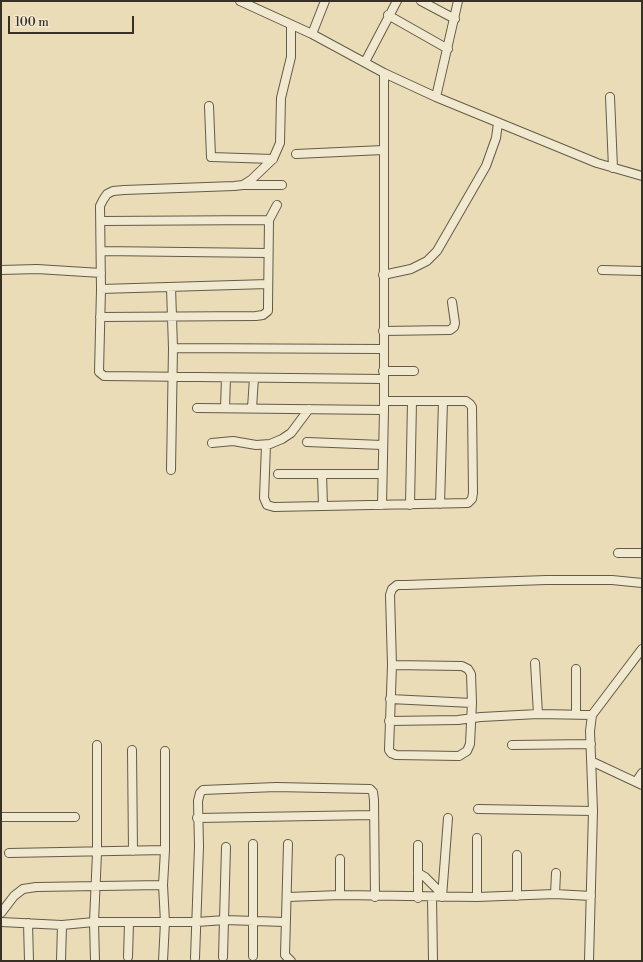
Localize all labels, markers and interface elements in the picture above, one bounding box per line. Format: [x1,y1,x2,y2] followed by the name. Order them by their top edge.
[10,8,136,34] scale bar
[15,15,49,30] text: 100 m

